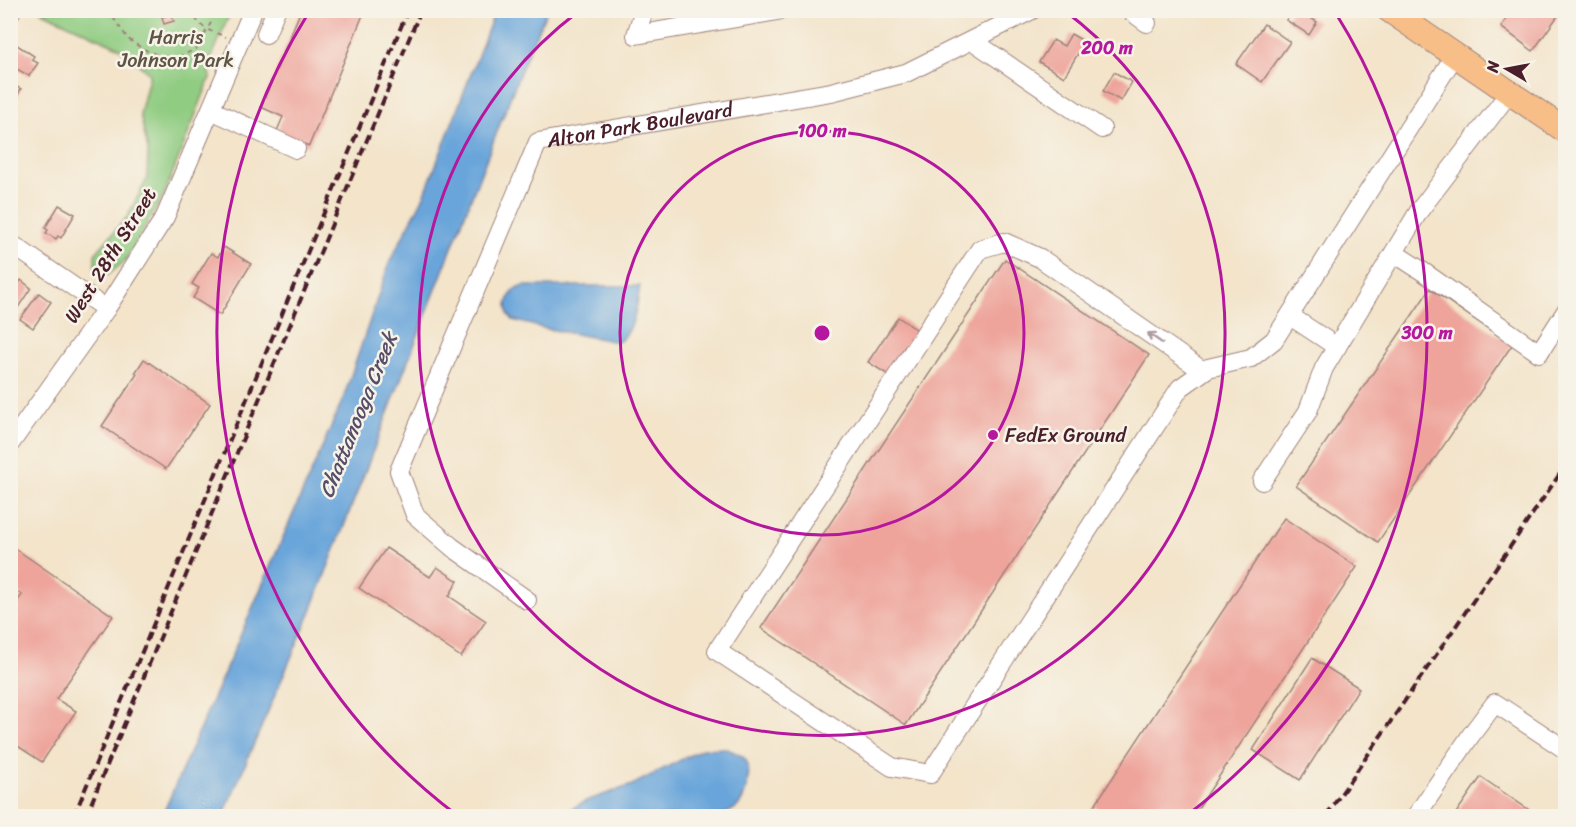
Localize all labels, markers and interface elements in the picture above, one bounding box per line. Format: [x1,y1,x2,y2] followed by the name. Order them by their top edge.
[117,20,234,78] park label: Harris Johnson Park
[1080,32,1133,64] text: 200 m
[1477,39,1537,99] north arrow
[1477,58,1508,75] text: N
[543,92,737,158] street label: Alton Park Boulevard
[798,115,847,147] text: 100 m
[55,180,166,330] street label: West 28th Street
[1400,317,1453,349] text: 300 m
[812,323,832,343] centre of rings
[308,324,410,503] water label: Chattanooga Creek
[1148,332,1164,344] one-way arrow
[1005,418,1128,453] place label: FedEx Ground
[986,428,1000,442] marker: FedEx Ground

